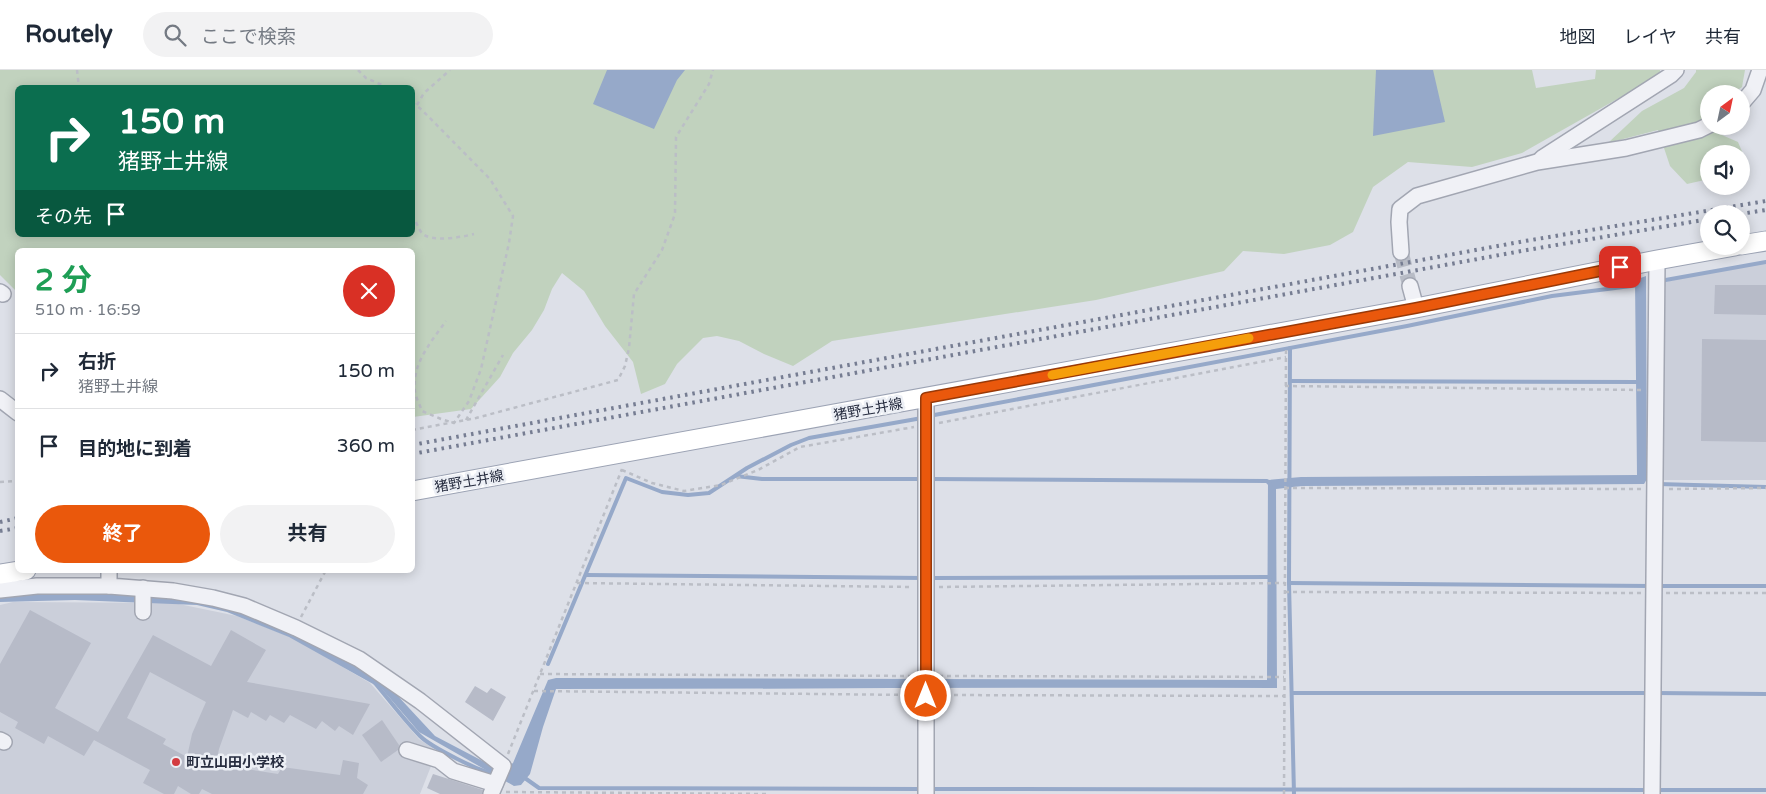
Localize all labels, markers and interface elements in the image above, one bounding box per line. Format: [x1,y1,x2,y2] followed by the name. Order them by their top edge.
[143,12,493,57] search box
[25,20,113,49] text: Routely
[161,21,189,49] icon: search
[201,26,296,48] text: ここで検索
[1560,26,1596,48] text: 地図
[1624,26,1677,48] text: レイヤ
[1705,26,1741,48] text: 共有
[1700,85,1750,135] north arrow
[1700,85,1750,255] map controls
[118,101,225,143] text: 150 m
[35,105,100,170] icon: right
[1700,145,1750,195] button: sound
[118,149,228,175] text: 猪野土井線
[102,200,130,228] icon: arrive
[1700,205,1750,255] button: search
[35,206,92,228] text: その先
[1599,246,1641,288] pin
[1606,253,1634,281] icon: arrive
[35,262,92,299] text: 2 分
[343,265,395,317] button: close
[35,300,141,320] text: 510 m · 16:59
[78,351,116,373] text: 右折
[35,357,63,385] icon: right
[337,360,395,382] text: 150 m
[78,377,158,397] text: 猪野土井線
[832,395,904,424] street label: 猪野土井線
[35,432,63,460] icon: arrive
[337,435,395,457] text: 360 m
[78,438,192,460] text: 目的地に到着
[433,467,505,496] street label: 猪野土井線
[35,505,210,563] button: 終了
[220,505,395,563] button: 共有
[899,669,951,721] position arrow
[186,754,284,771] place label: 町立山田小学校
[170,756,182,768] marker: 町立山田小学校

